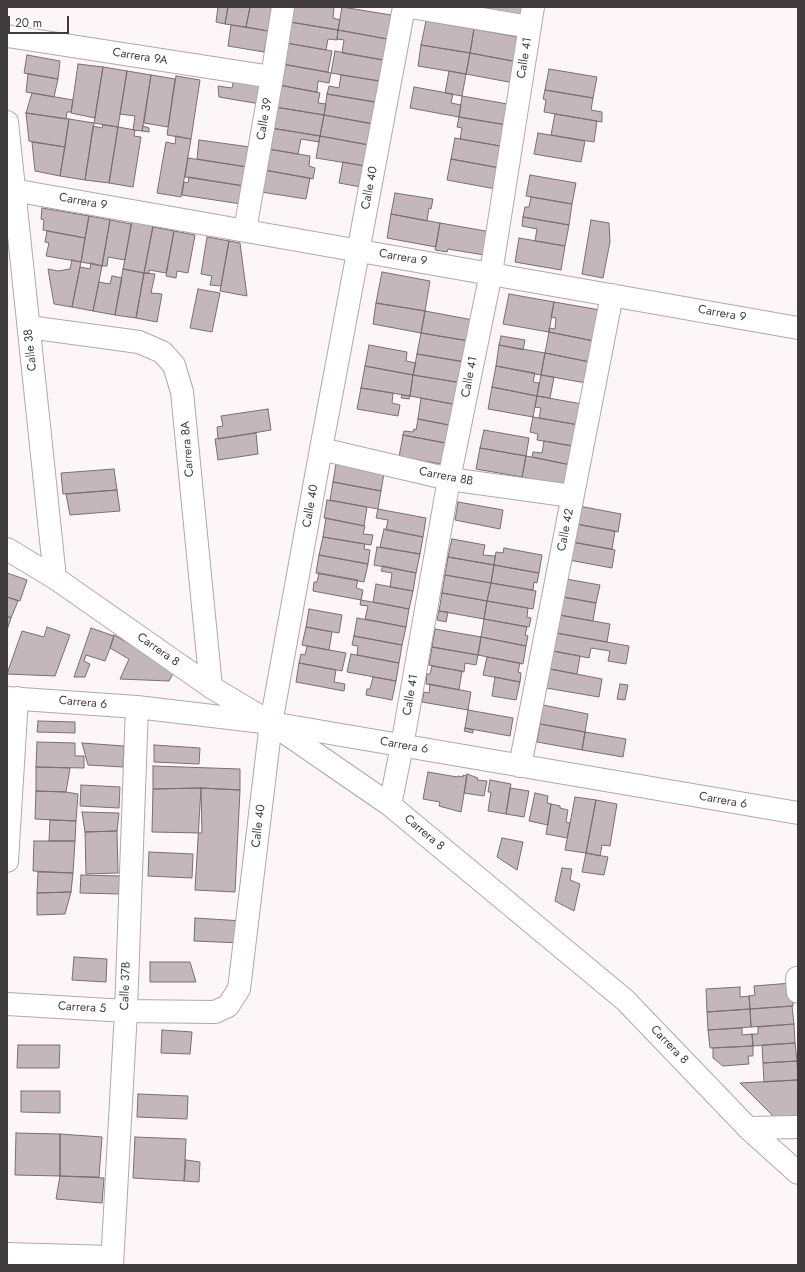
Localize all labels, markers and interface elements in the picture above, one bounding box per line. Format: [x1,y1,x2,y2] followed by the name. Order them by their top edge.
[10,8,71,34] scale bar
[15,14,42,32] text: 20 m
[515,36,535,80] street label: Calle 41
[111,46,169,68] street label: Carrera 9A
[254,97,276,141] street label: Calle 39
[359,165,381,211] street label: Calle 40
[58,191,108,213] street label: Carrera 9
[378,247,428,269] street label: Carrera 9
[697,303,747,325] street label: Carrera 9
[22,328,40,372] street label: Calle 38
[459,355,481,399] street label: Calle 41
[178,420,198,478] street label: Carrera 8A
[418,465,474,489] street label: Carrera 8B
[300,483,322,529] street label: Calle 40
[555,507,577,553] street label: Calle 42
[134,630,182,670] street label: Carrera 8
[400,673,422,717] street label: Calle 41
[58,694,108,712] street label: Carrera 6
[379,735,429,757] street label: Carrera 6
[698,790,748,812] street label: Carrera 6
[249,804,269,848] street label: Calle 40
[401,812,447,854] street label: Carrera 8
[118,961,134,1011] street label: Calle 37B
[57,1000,107,1016] street label: Carrera 5
[647,1023,691,1067] street label: Carrera 8

